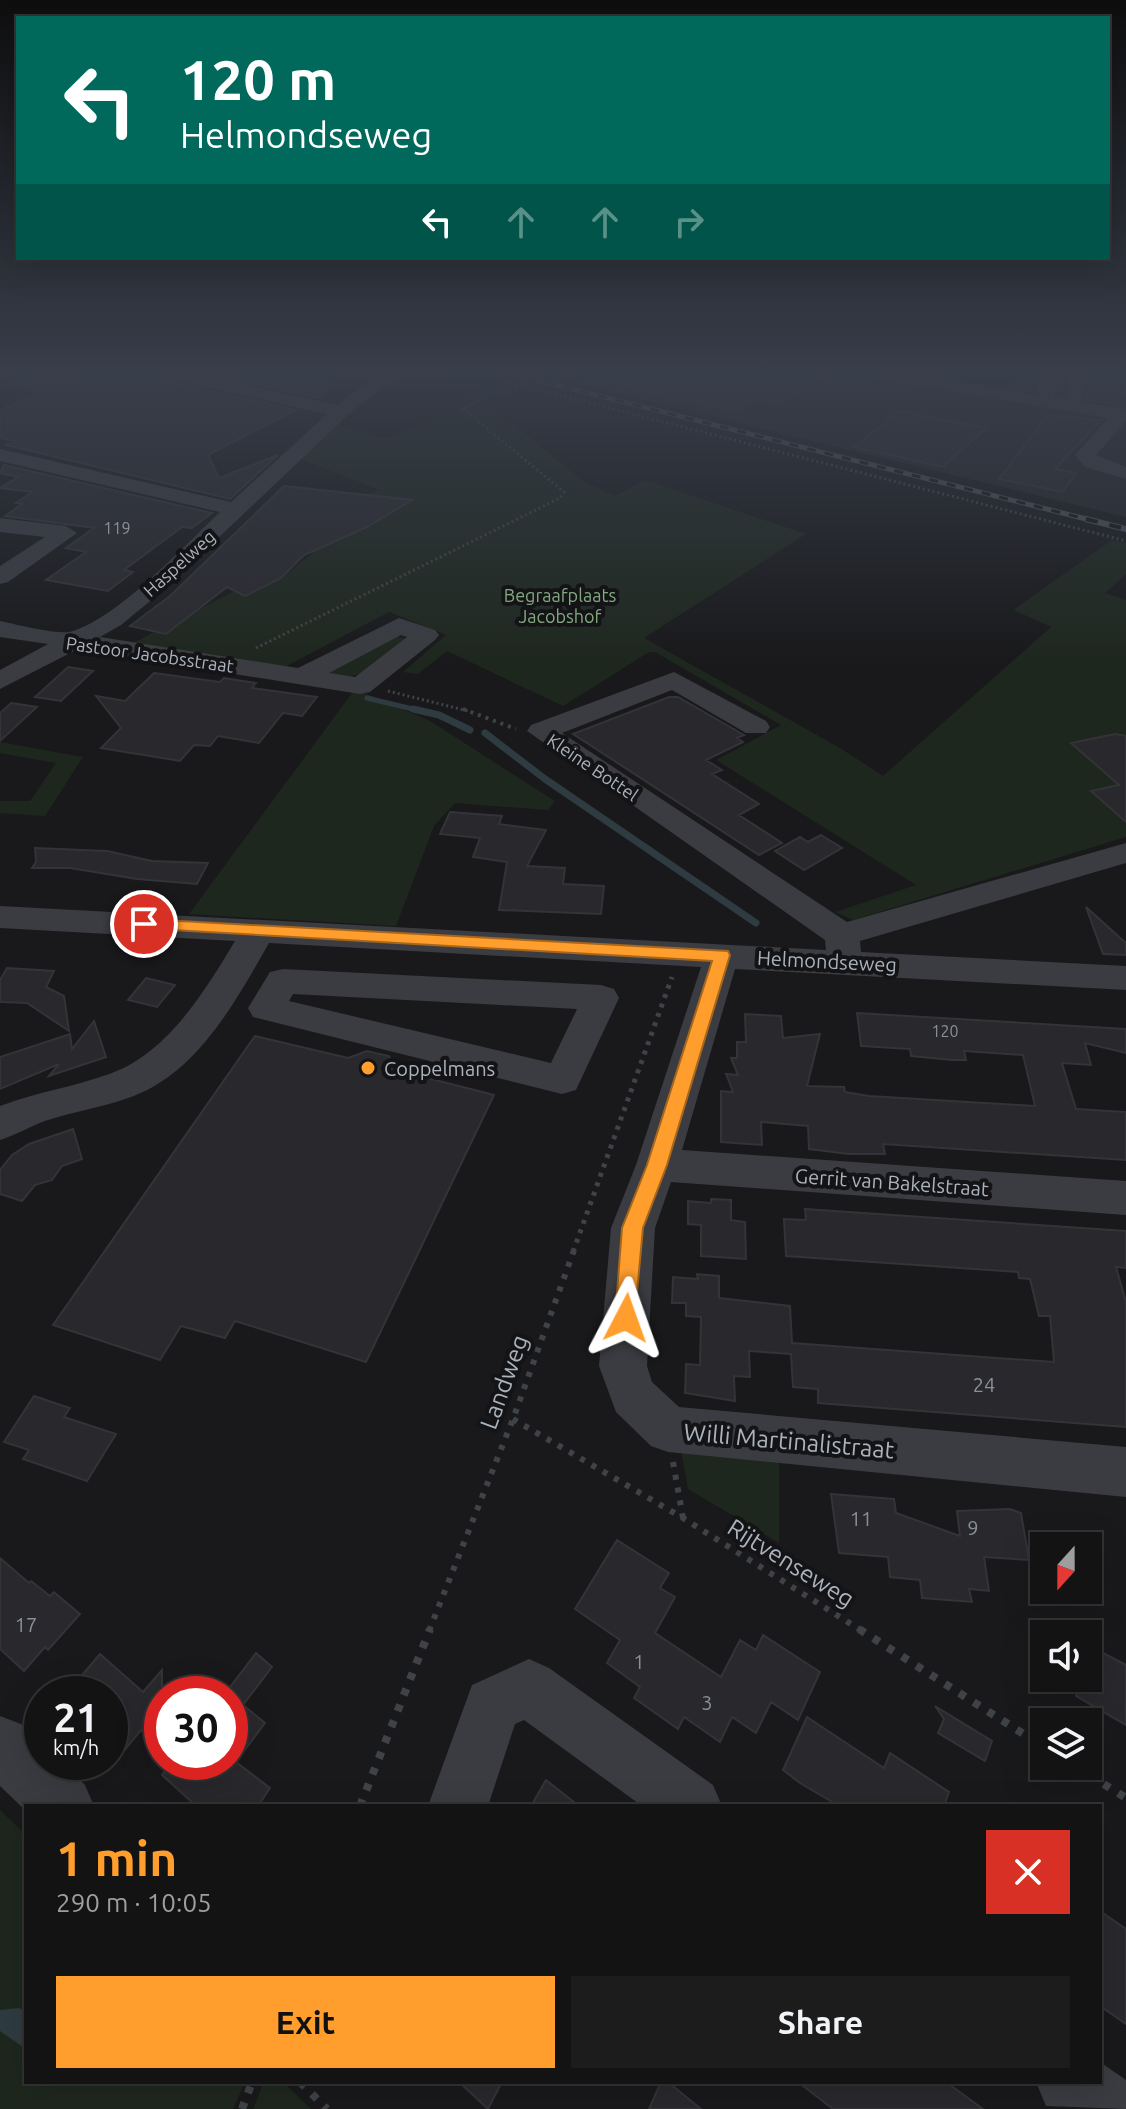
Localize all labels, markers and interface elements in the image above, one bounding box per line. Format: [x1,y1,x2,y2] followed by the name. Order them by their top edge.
[48,48,152,152] icon: left
[180,48,336,111] text: 120 m
[180,114,432,155] text: Helmondseweg
[415,200,459,244] icon: left
[499,200,543,244] icon: ahead
[583,200,627,244] icon: ahead
[667,200,711,244] icon: right
[103,519,131,537] house number: 119
[139,526,219,600] street label: Haspelweg
[504,585,616,626] park label: Begraafplaats Jacobshof
[65,632,235,676] street label: Pastoor Jacobsstraat
[544,729,642,805] street label: Kleine Bottel
[110,890,178,958] pin
[122,902,166,946] icon: arrive
[756,946,898,976] street label: Helmondseweg
[931,1022,959,1040] house number: 120
[384,1057,495,1080] place label: Coppelmans
[359,1059,377,1077] marker: Coppelmans
[794,1164,990,1200] street label: Gerrit van Bakelstraat
[584,1276,668,1360] position arrow
[475,1331,533,1433] street label: Landweg
[973,1373,995,1396] house number: 24
[683,1418,896,1464] street label: Willi Martinalistraat
[850,1507,872,1530] house number: 11
[723,1513,859,1613] street label: Rijtvenseweg
[967,1516,979,1539] house number: 9
[1030,1532,1102,1604] north arrow
[1030,1532,1102,1780] map controls
[15,1613,37,1636] house number: 17
[1030,1620,1102,1692] button: sound
[633,1650,645,1673] house number: 1
[144,1676,248,1780] speed limit sign: 30
[701,1691,713,1714] house number: 3
[53,1695,99,1740] text: 21
[1030,1708,1102,1780] button: layers
[53,1736,99,1759] text: km/h
[986,1830,1070,1914] button: close
[56,1831,177,1885] text: 1 min
[56,1888,212,1917] text: 290 m · 10:05
[56,1976,555,2068] button: Exit
[571,1976,1070,2068] button: Share

